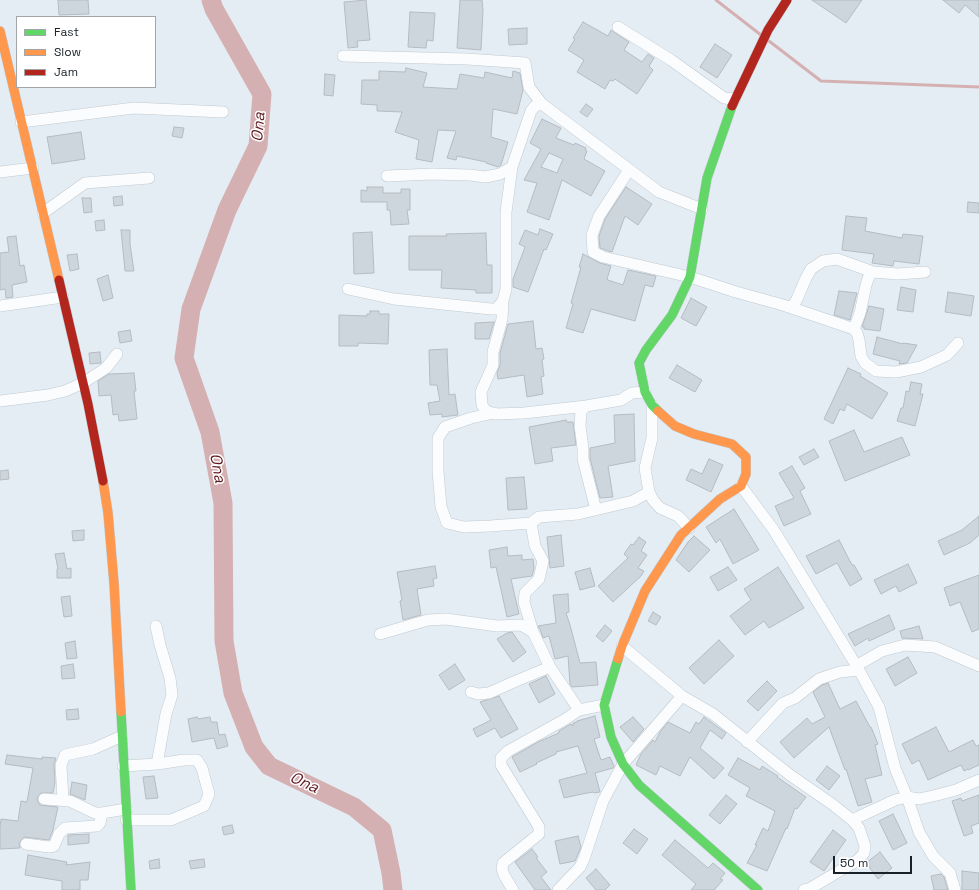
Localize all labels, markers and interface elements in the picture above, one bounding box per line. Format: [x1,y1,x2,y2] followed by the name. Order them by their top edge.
[16,16,156,88] legend
[54,24,79,40] text: Fast
[54,44,81,60] text: Slow
[54,64,78,80] text: Jam
[248,111,270,143] water label: Ona
[205,452,229,484] water label: Ona
[286,768,322,798] water label: Ona
[835,848,914,874] scale bar
[840,855,868,871] text: 50 m

